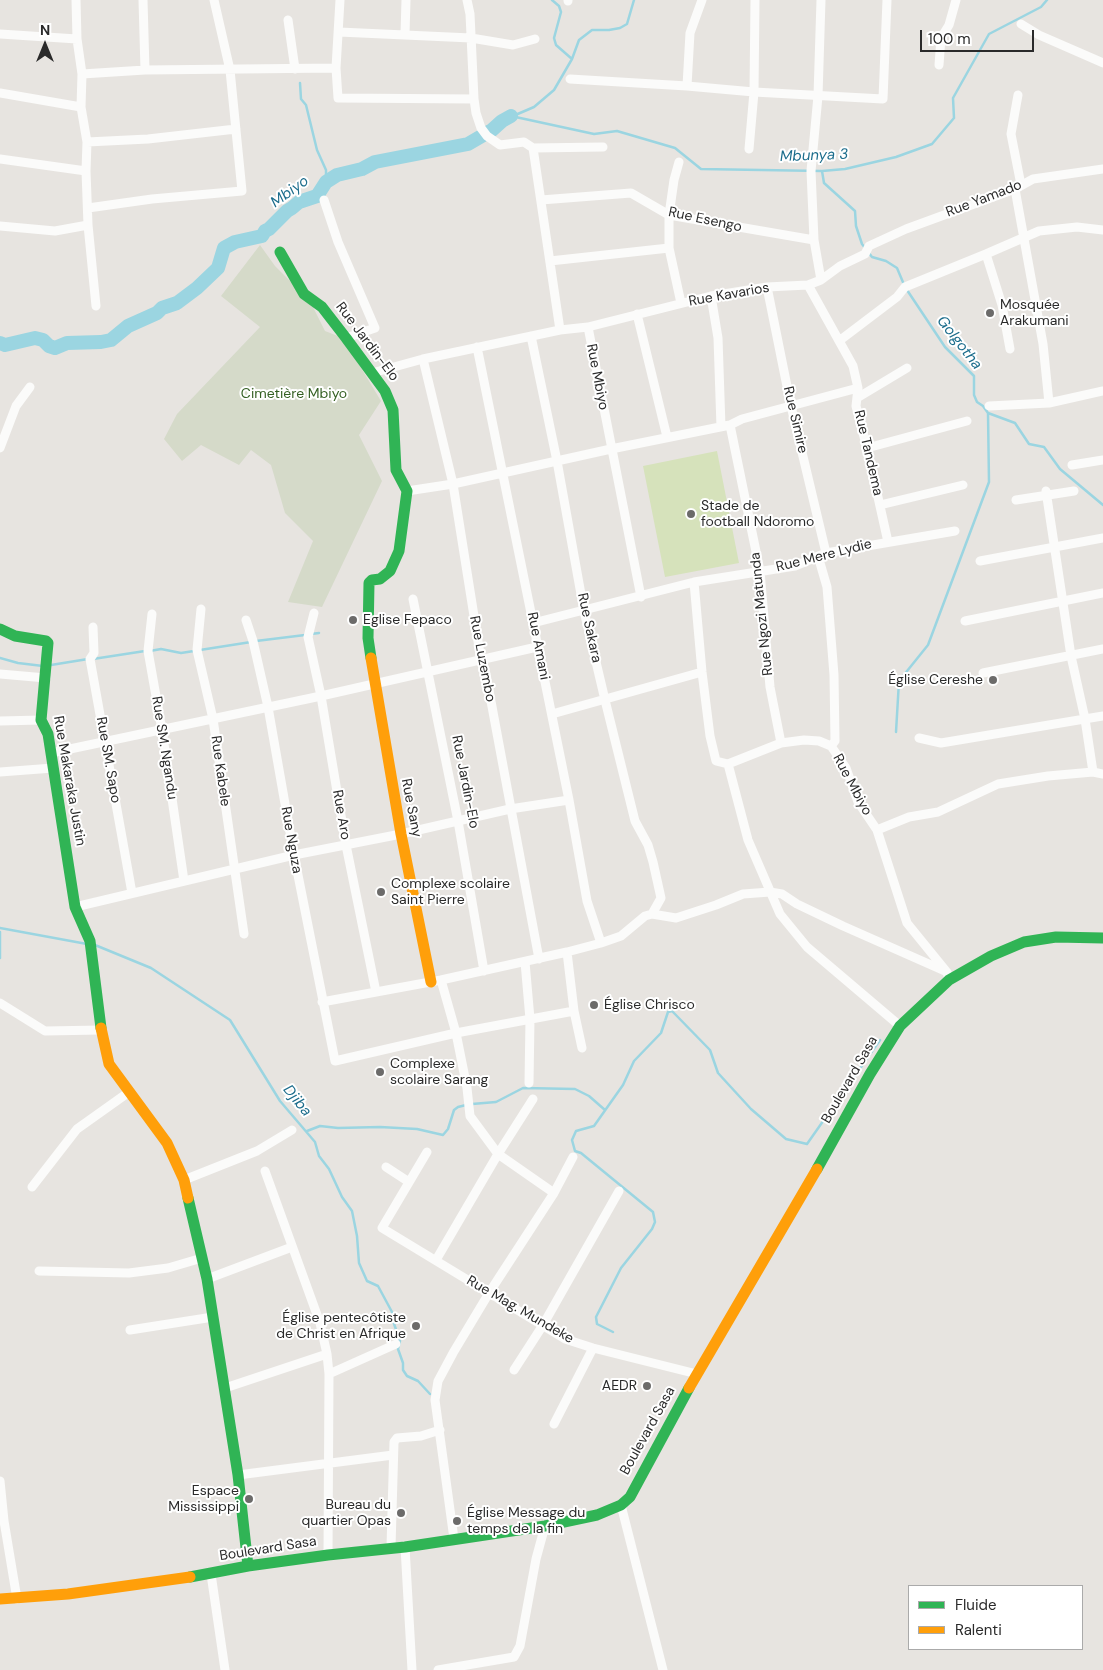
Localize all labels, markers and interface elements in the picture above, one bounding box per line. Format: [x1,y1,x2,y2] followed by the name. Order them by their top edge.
[20,20,70,70] north arrow
[923,20,1037,52] scale bar
[40,21,50,39] text: N
[928,29,971,49] text: 100 m
[780,146,848,166] water label: Mbunya 3
[267,172,313,212] water label: Mbiyo
[944,177,1024,221] street label: Rue Yamado
[667,204,743,236] street label: Rue Esengo
[687,280,771,310] street label: Rue Kavarios
[1000,297,1069,330] place label: Mosquée Arakumani
[332,299,402,385] street label: Rue Jardin-Elo
[984,307,996,319] marker: Mosquée Arakumani
[932,313,986,373] water label: Golgotha
[582,342,612,412] street label: Rue Mbiyo
[779,385,811,455] street label: Rue Simire
[241,386,347,402] park label: Cimetière Mbiyo
[850,409,886,497] street label: Rue Tandema
[701,498,814,530] place label: Stade de football Ndoromo
[685,508,697,520] marker: Stade de football Ndoromo
[774,536,874,576] street label: Rue Mere Lydie
[747,551,777,677] street label: Rue Ngozi Matunda
[573,591,605,665] street label: Rue Sakara
[523,611,553,681] street label: Rue Amani
[363,612,452,628] place label: Eglise Fepaco
[347,614,359,626] marker: Eglise Fepaco
[465,615,499,703] street label: Rue Luzembo
[888,672,983,688] place label: Église Cereshe
[987,674,999,686] marker: Église Cereshe
[148,695,180,801] street label: Rue SM. Ngandu
[49,715,89,847] street label: Rue Makaraka Justin
[92,716,124,804] street label: Rue SM. Sapo
[448,734,482,830] street label: Rue Jardin-Elo
[207,735,233,807] street label: Rue Kabele
[829,751,875,819] street label: Rue Mbiyo
[397,777,425,839] street label: Rue Sany
[328,789,354,841] street label: Rue Aro
[277,805,305,875] street label: Rue Nguza
[391,876,510,909] place label: Complexe scolaire Saint Pierre
[375,886,387,898] marker: Complexe scolaire Saint Pierre
[604,997,695,1013] place label: Église Chrisco
[588,999,600,1011] marker: Église Chrisco
[818,1033,882,1127] street label: Boulevard Sasa
[390,1056,488,1088] place label: Complexe scolaire Sarang
[374,1066,386,1078] marker: Complexe scolaire Sarang
[279,1082,315,1120] water label: Djiba
[464,1273,576,1347] street label: Rue Mag. Mundeke
[276,1310,406,1342] place label: Église pentecôtiste de Christ en Afrique
[410,1320,422,1332] marker: Église pentecôtiste de Christ en Afrique
[602,1378,637,1394] place label: AEDR
[641,1380,653,1392] marker: AEDR
[617,1384,679,1478] street label: Boulevard Sasa
[168,1483,239,1515] place label: Espace Mississippi
[243,1493,255,1505] marker: Espace Mississippi
[301,1497,391,1530] place label: Bureau du quartier Opas
[467,1505,585,1538] place label: Église Message du temps de la fin
[395,1507,407,1519] marker: Bureau du quartier Opas
[451,1515,463,1527] marker: Église Message du temps de la fin
[218,1533,318,1565] street label: Boulevard Sasa
[908,1585,1083,1650] legend
[955,1595,997,1615] text: Fluide
[955,1620,1002,1640] text: Ralenti

